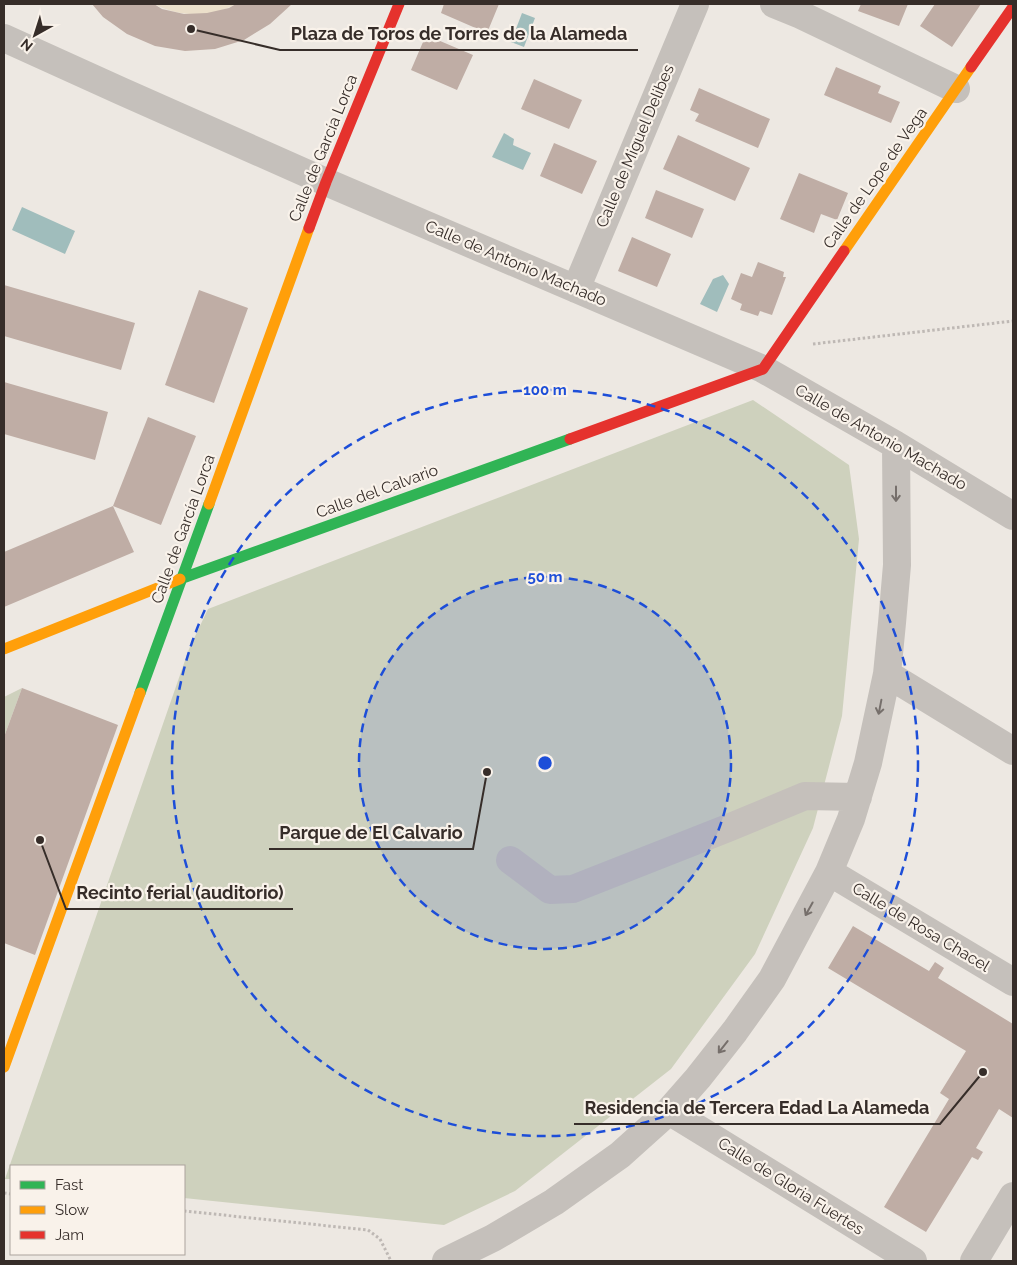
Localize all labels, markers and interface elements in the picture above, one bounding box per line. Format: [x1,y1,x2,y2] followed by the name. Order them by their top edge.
[10,10,60,60] north arrow
[280,17,638,50] callout: Plaza de Toros de Torres de la Alameda
[291,23,627,44] text: Plaza de Toros de Torres de la Alameda
[18,36,36,55] text: N
[592,61,678,230] street label: Calle de Miguel Delibes
[285,71,361,225] street label: Calle de García Lorca
[819,104,931,252] street label: Calle de Lope de Vega
[423,216,609,310] street label: Calle de Antonio Machado
[792,380,970,494] street label: Calle de Antonio Machado
[523,381,567,399] text: 100 m
[147,452,219,606] street label: Calle de García Lorca
[313,460,441,522] street label: Calle del Calvario
[891,485,901,501] one-way arrow
[527,568,563,586] text: 50 m
[874,699,884,715] one-way arrow
[536,754,554,772] centre of rings
[269,816,473,849] callout: Parque de El Calvario
[279,822,463,843] text: Parque de El Calvario
[66,876,293,909] callout: Recinto ferial (auditorio)
[849,878,994,976] street label: Calle de Rosa Chacel
[76,882,284,903] text: Recinto ferial (auditorio)
[804,901,813,916] one-way arrow
[718,1040,729,1053] one-way arrow
[574,1091,940,1124] callout: Residencia de Tercera Edad La Alameda
[585,1097,929,1118] text: Residencia de Tercera Edad La Alameda
[715,1133,868,1239] street label: Calle de Gloria Fuertes
[10,1165,185,1255] legend
[55,1176,83,1194] text: Fast
[55,1201,89,1219] text: Slow
[55,1226,84,1244] text: Jam

